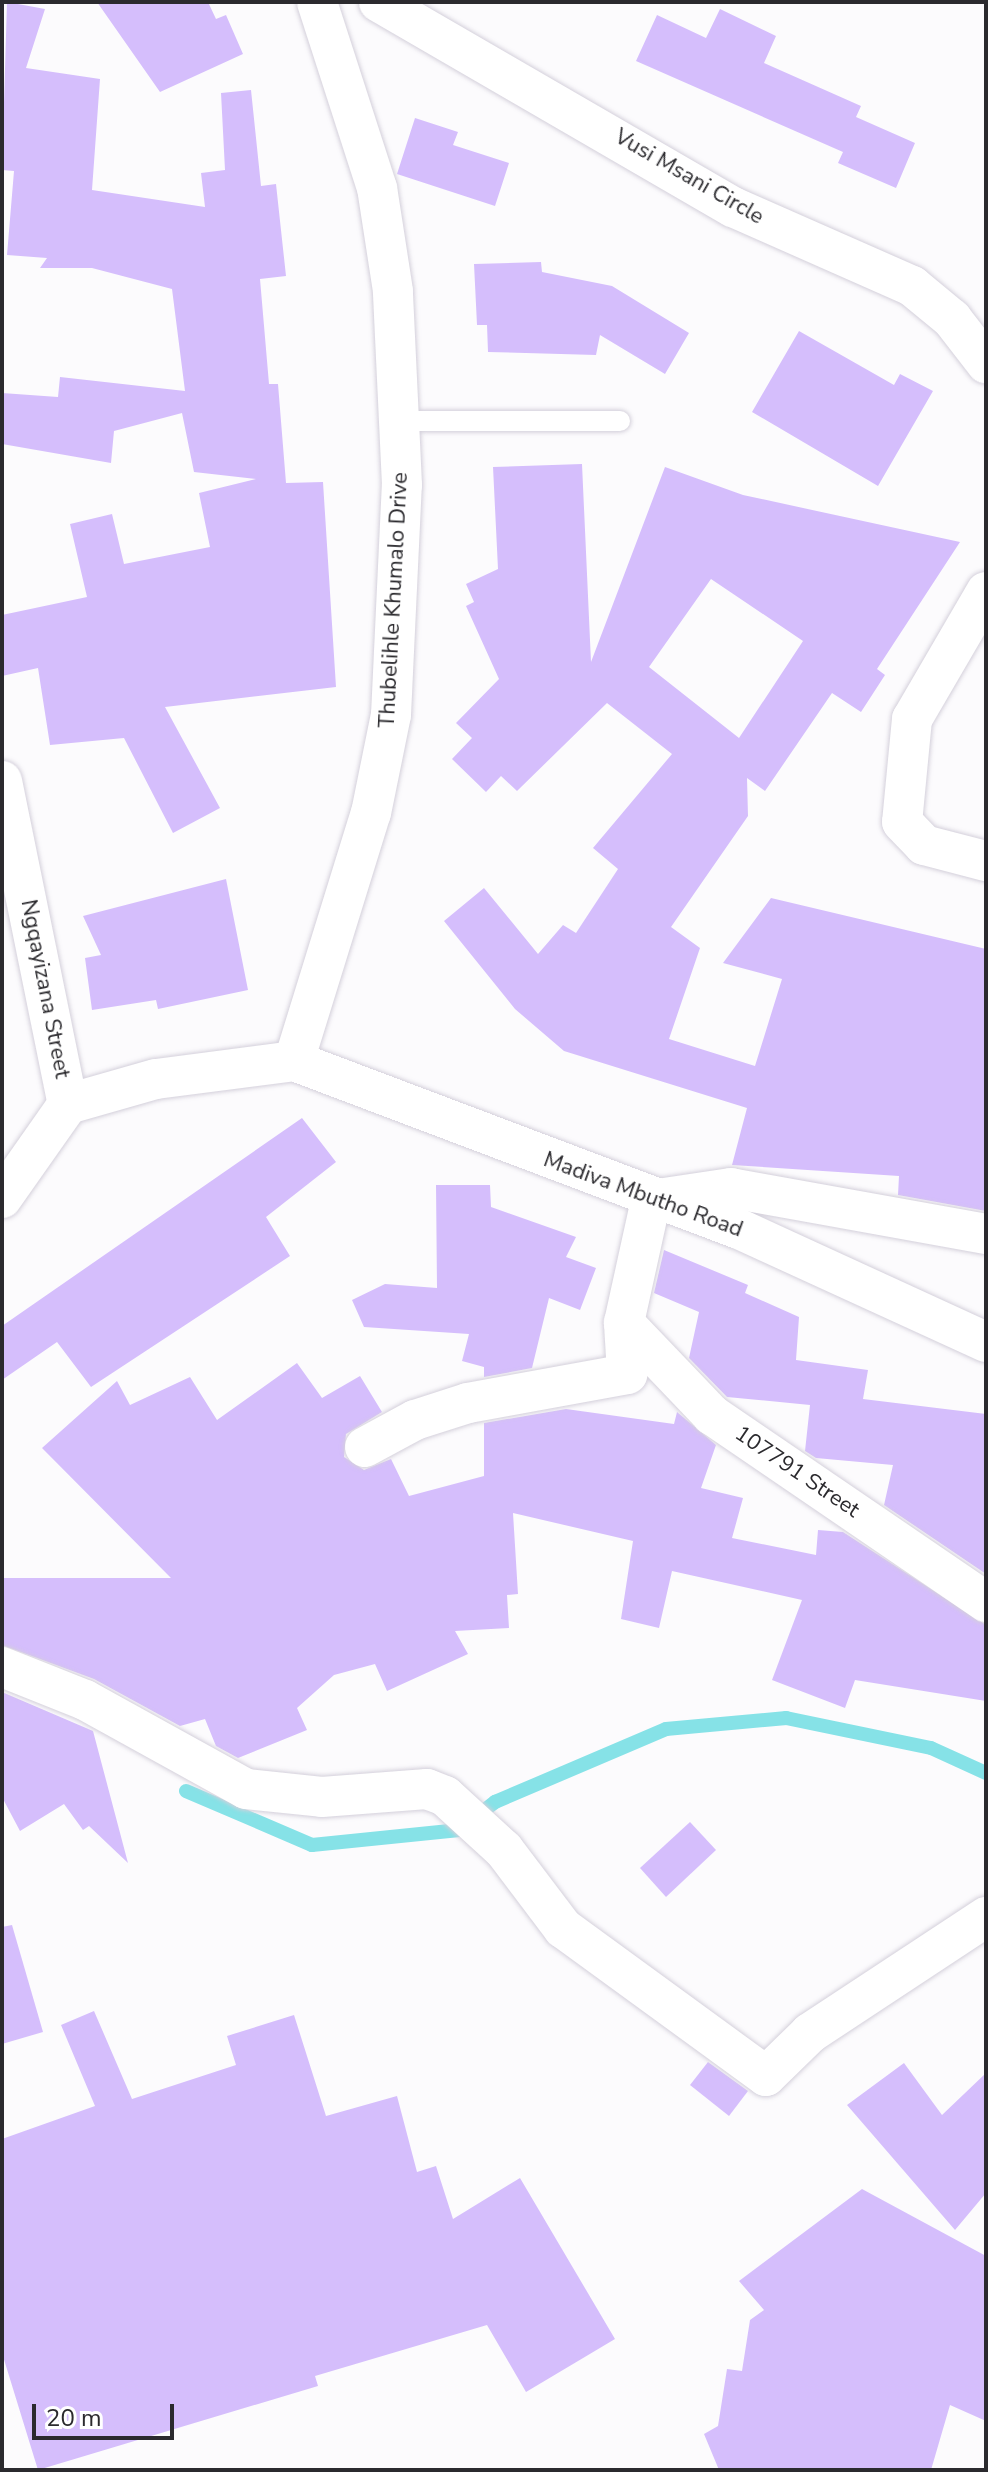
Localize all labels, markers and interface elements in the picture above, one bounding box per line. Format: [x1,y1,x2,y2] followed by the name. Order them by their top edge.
[610,124,768,230] street label: Vusi Msani Circle
[374,471,414,729] street label: Thubelihle Khumalo Drive
[15,897,75,1081] street label: Ngqayizana Street
[540,1147,746,1243] street label: Madiva Mbutho Road
[730,1421,864,1523] street label: 107791 Street
[36,2388,178,2438] scale bar
[46,2402,102,2434] text: 20 m

